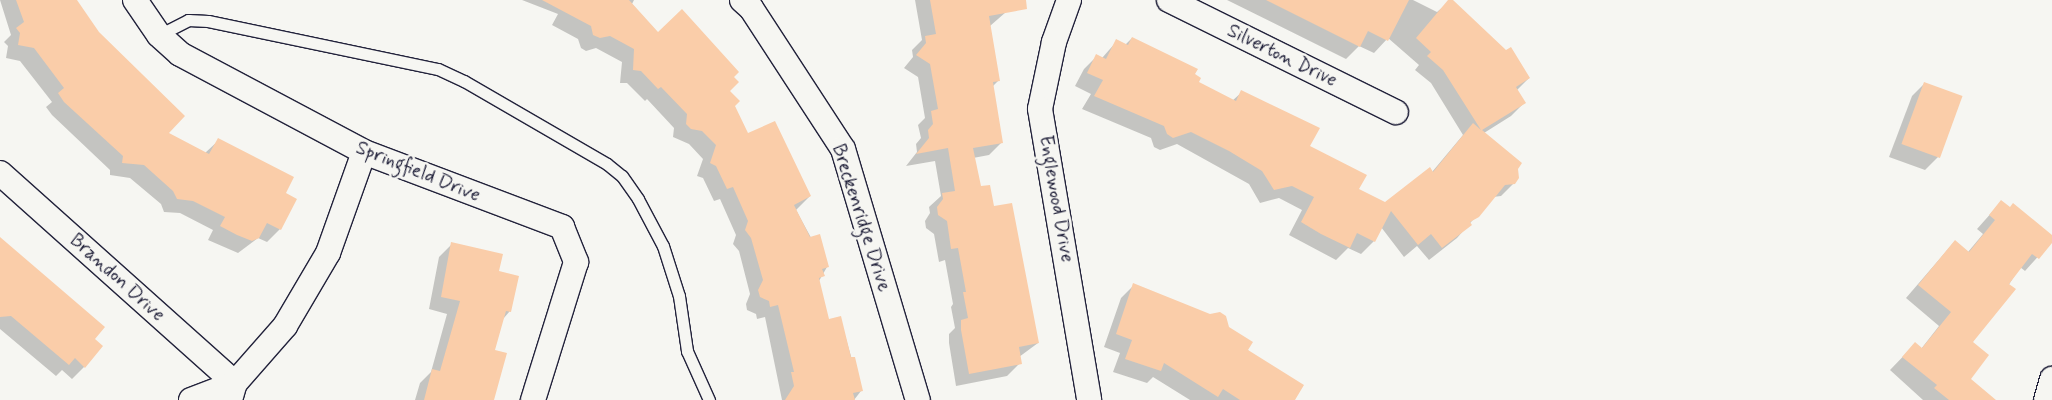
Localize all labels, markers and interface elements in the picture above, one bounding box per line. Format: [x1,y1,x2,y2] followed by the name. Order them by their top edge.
[1223,20,1341,92] street label: Silverton Drive
[1034,134,1078,264] street label: Englewood Drive
[353,137,483,207] street label: Springfield Drive
[827,142,895,294] street label: Breckenridge Drive
[65,230,169,326] street label: Brandon Drive

